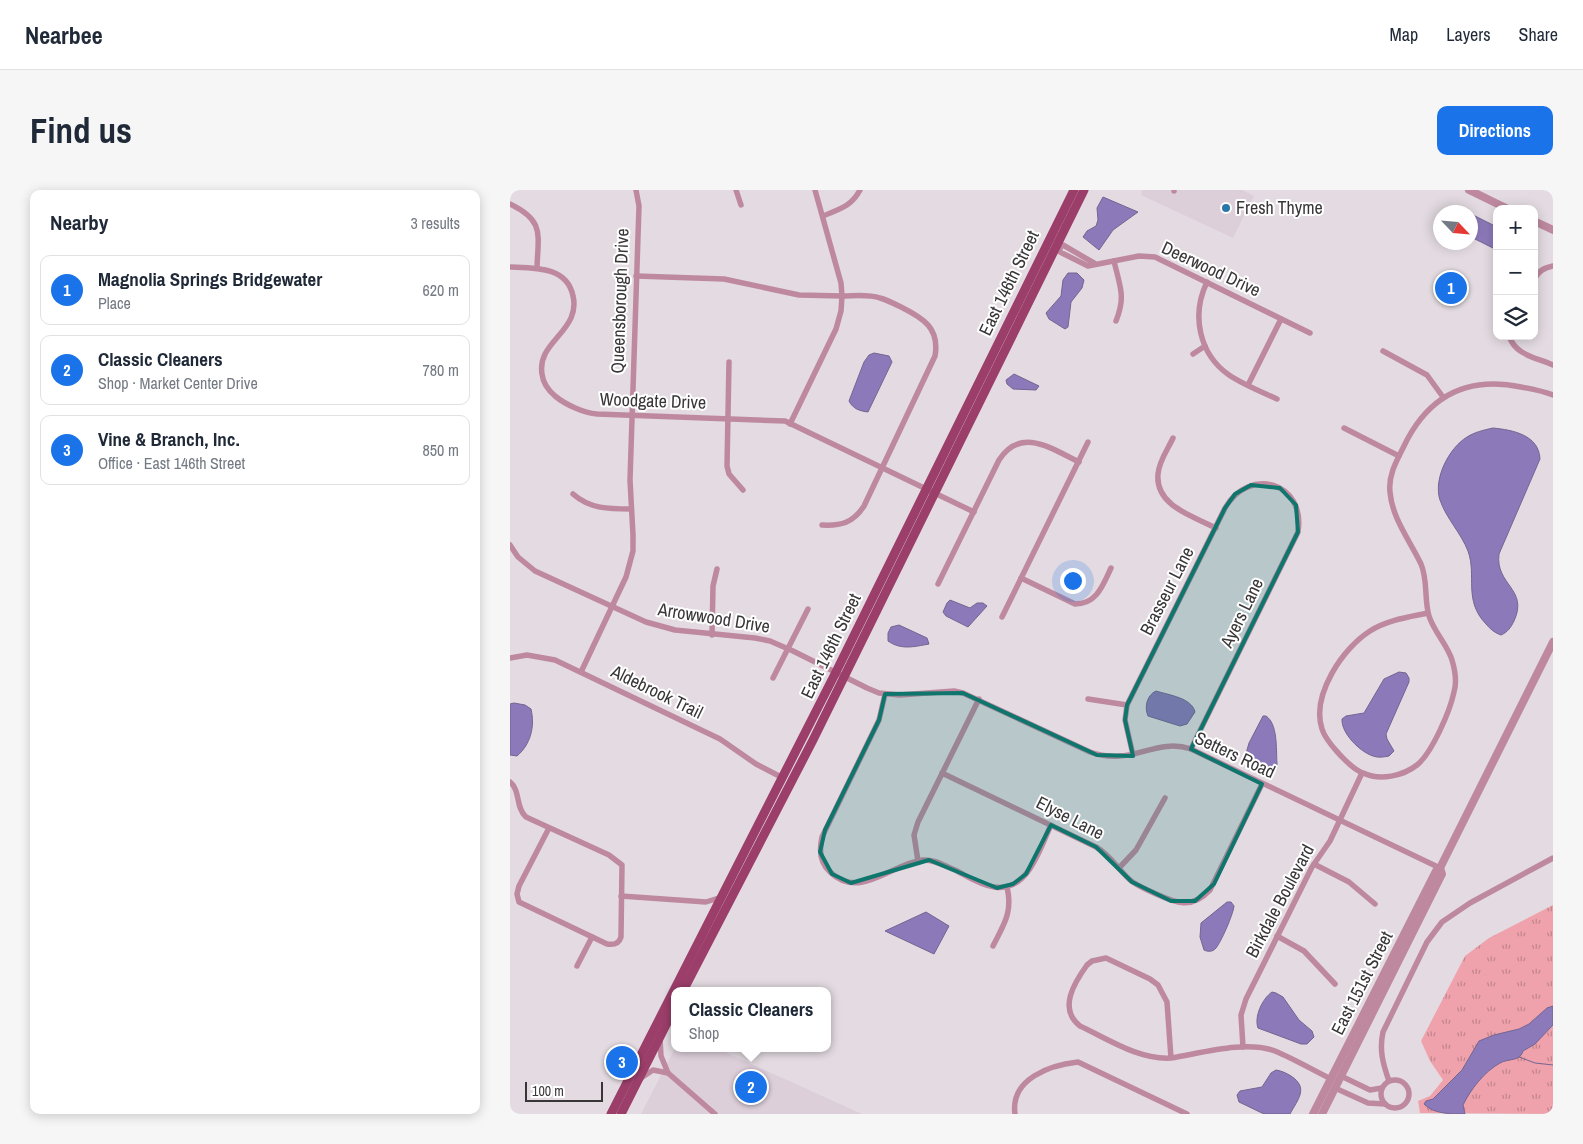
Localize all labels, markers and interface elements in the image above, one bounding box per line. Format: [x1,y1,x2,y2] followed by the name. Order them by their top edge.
[25,19,103,51] text: Nearbee
[1390,22,1418,47] text: Map
[1446,22,1491,47] text: Layers
[1519,22,1558,47] text: Share
[1437,106,1553,155] button: Directions
[30,107,132,154] text: Find us
[1236,195,1323,220] place label: Fresh Thyme
[1220,202,1232,214] marker: Fresh Thyme
[1433,205,1478,250] north arrow
[1493,205,1538,340] map controls
[1493,205,1538,250] button: +
[50,208,108,237] text: Nearby
[410,212,460,234] text: 3 results
[972,226,1045,340] street label: East 146th Street
[604,228,635,374] street label: Queensborough Drive
[1158,235,1265,302] street label: Deerwood Drive
[1493,250,1538,295] button: −
[98,266,322,292] text: Magnolia Springs Bridgewater
[1435,269,1467,307] pin: 1
[63,279,71,301] text: 1
[423,279,459,301] text: 620 m
[98,292,131,314] text: Place
[1493,295,1538,340] button: layers
[98,346,223,372] text: Classic Cleaners
[63,359,71,381] text: 2
[423,359,459,381] text: 780 m
[98,372,258,394] text: Shop · Market Center Drive
[599,386,707,415] street label: Woodgate Drive
[98,426,240,452] text: Vine & Branch, Inc.
[63,439,71,461] text: 3
[423,439,459,461] text: 850 m
[98,452,245,474] text: Office · East 146th Street
[1134,542,1199,639] street label: Brasseur Lane
[1060,568,1086,594] your location
[1214,574,1269,653] street label: Ayers Lane
[794,589,867,703] street label: East 146th Street
[655,596,772,639] street label: Arrowwood Drive
[606,658,707,725] street label: Aldebrook Trail
[1191,725,1280,784] street label: Setters Road
[1032,790,1108,845] street label: Elyse Lane
[1239,840,1320,962] street label: Birkdale Boulevard
[1325,927,1398,1039] street label: East 151st Street
[671,987,831,1052] popup
[689,996,813,1022] text: Classic Cleaners
[689,1022,719,1044] text: Shop
[606,1043,638,1081] pin: 3
[735,1068,767,1106] pin: 2
[525,1079,602,1102] scale bar
[532,1082,564,1100] text: 100 m

